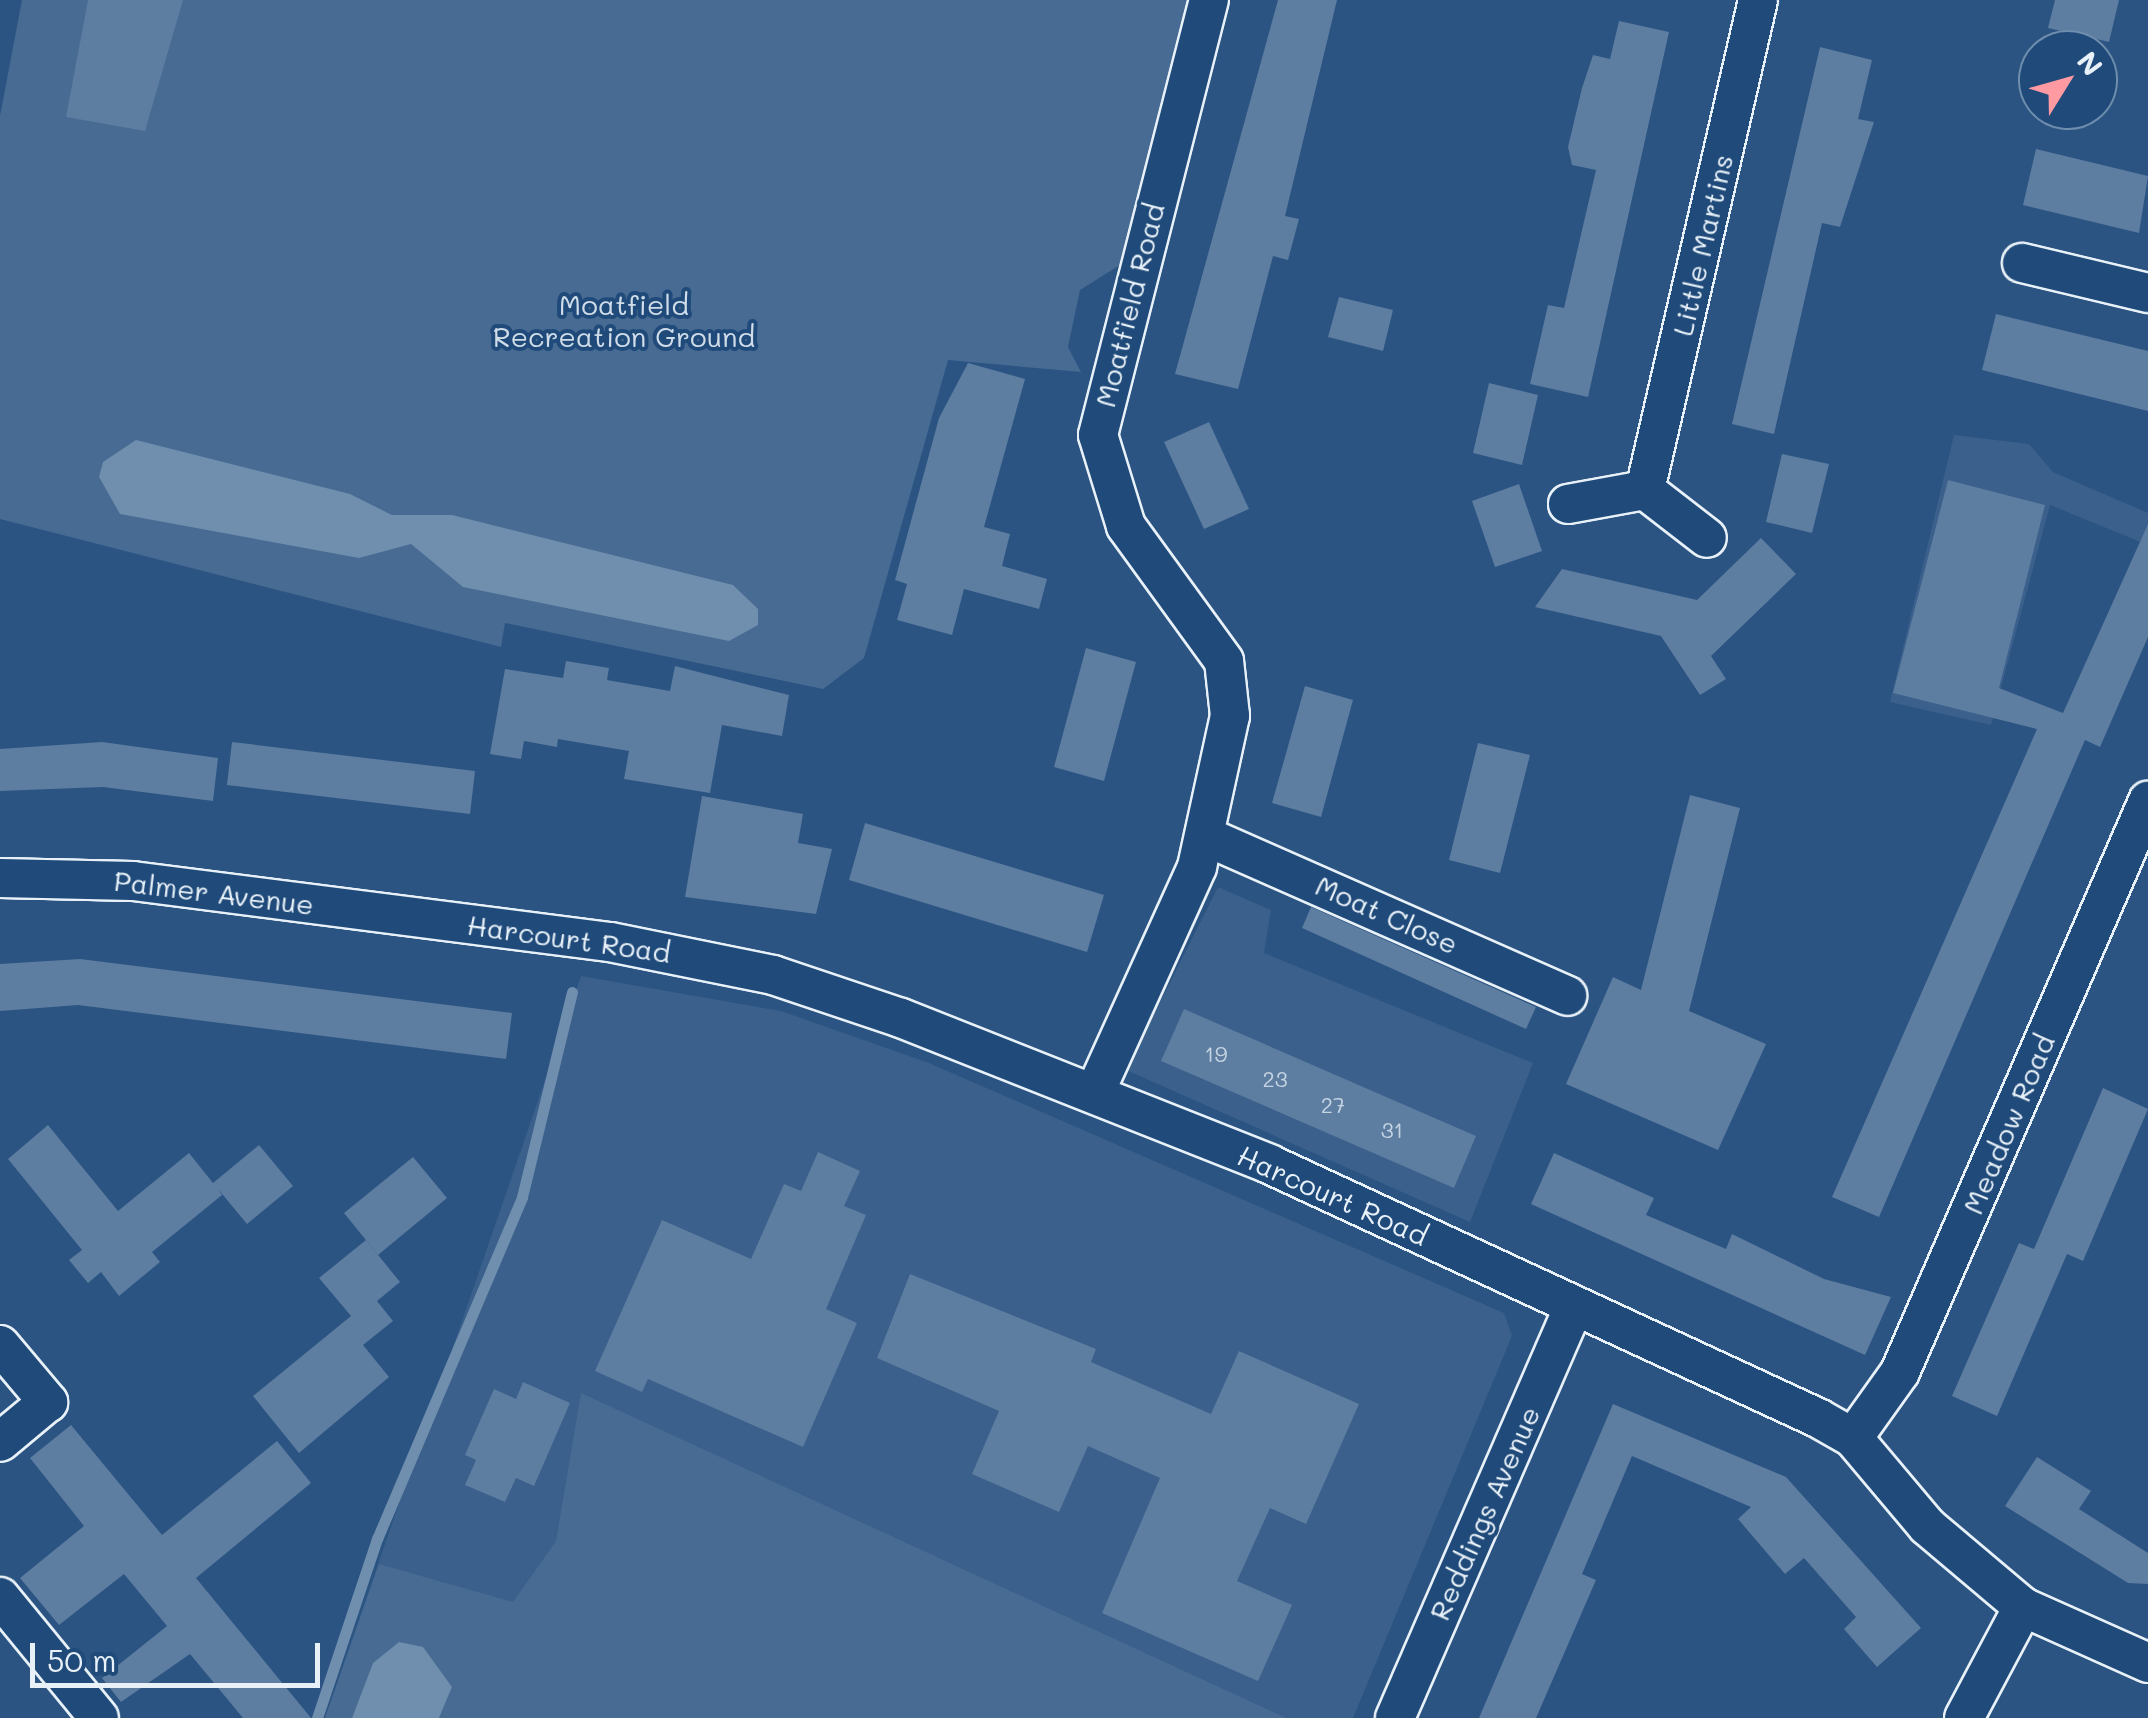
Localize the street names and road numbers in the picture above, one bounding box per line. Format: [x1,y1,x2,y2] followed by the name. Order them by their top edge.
[1665,151,1739,339] street label: Little Martins
[1087,200,1171,410] street label: Moatfield Road
[112,863,316,921] street label: Palmer Avenue
[1311,868,1463,960] street label: Moat Close
[465,907,673,969] street label: Harcourt Road
[1955,1029,2061,1219] street label: Meadow Road
[1233,1138,1433,1252] street label: Harcourt Road
[1422,1401,1546,1625] street label: Reddings Avenue

